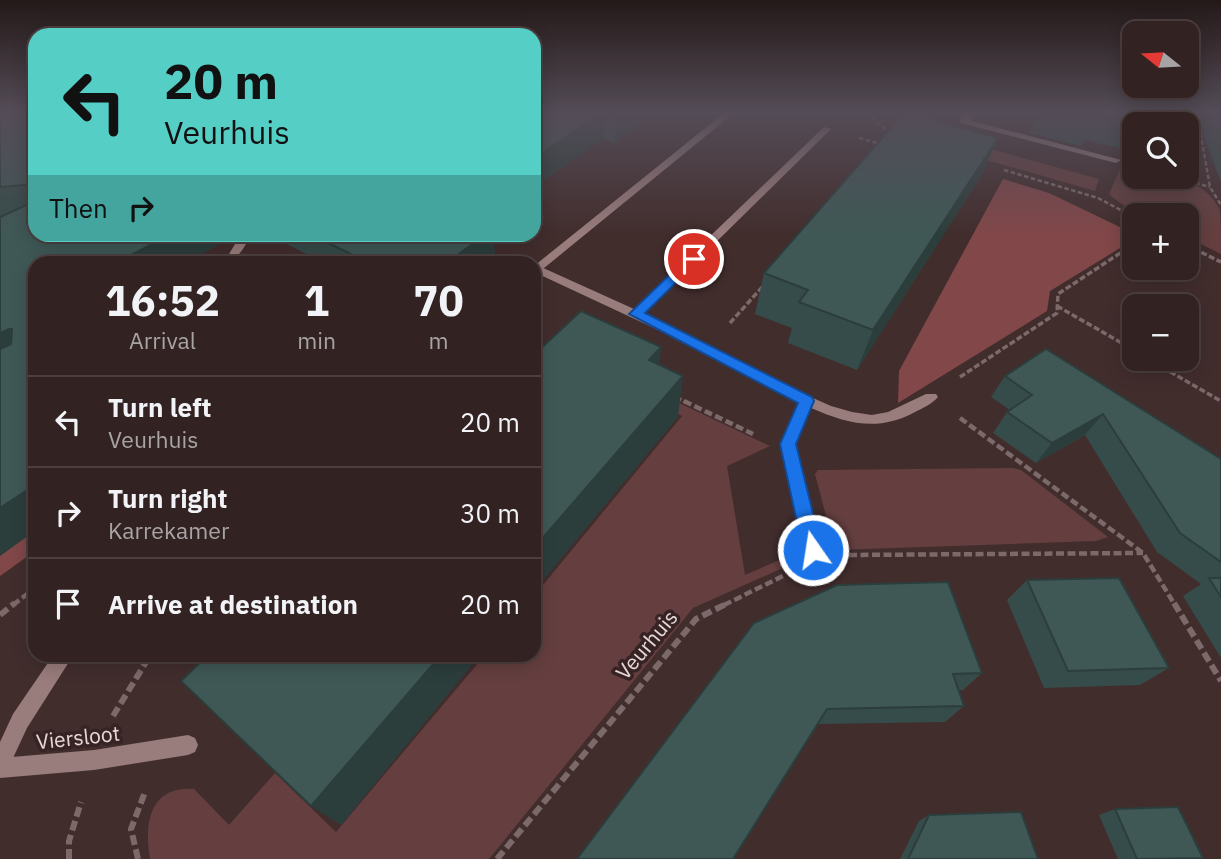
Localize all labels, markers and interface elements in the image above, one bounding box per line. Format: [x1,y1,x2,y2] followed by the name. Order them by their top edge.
[1122,21,1199,98] north arrow
[1122,21,1199,371] map controls
[164,49,278,112] text: 20 m
[49,56,140,147] icon: left
[164,111,290,153] text: Veurhuis
[1122,112,1199,189] button: search
[122,189,160,227] icon: right
[49,191,108,225] text: Then
[1122,203,1199,280] button: +
[664,229,724,289] pin
[675,240,713,278] icon: arrive
[105,273,220,328] text: 16:52
[304,273,329,328] text: 1
[413,273,464,328] text: 70
[1122,294,1199,371] button: −
[129,325,196,355] text: Arrival
[297,325,336,355] text: min
[428,325,449,355] text: m
[108,390,211,424] text: Turn left
[49,403,87,441] icon: left
[460,405,520,439] text: 20 m
[108,424,199,454] text: Veurhuis
[108,481,227,515] text: Turn right
[49,494,87,532] icon: right
[460,496,520,530] text: 30 m
[776,513,850,587] position arrow
[108,515,229,545] text: Karrekamer
[49,585,87,623] icon: arrive
[108,587,358,621] text: Arrive at destination
[460,587,520,621] text: 20 m
[609,604,684,685] street label: Veurhuis
[35,719,121,755] street label: Viersloot

